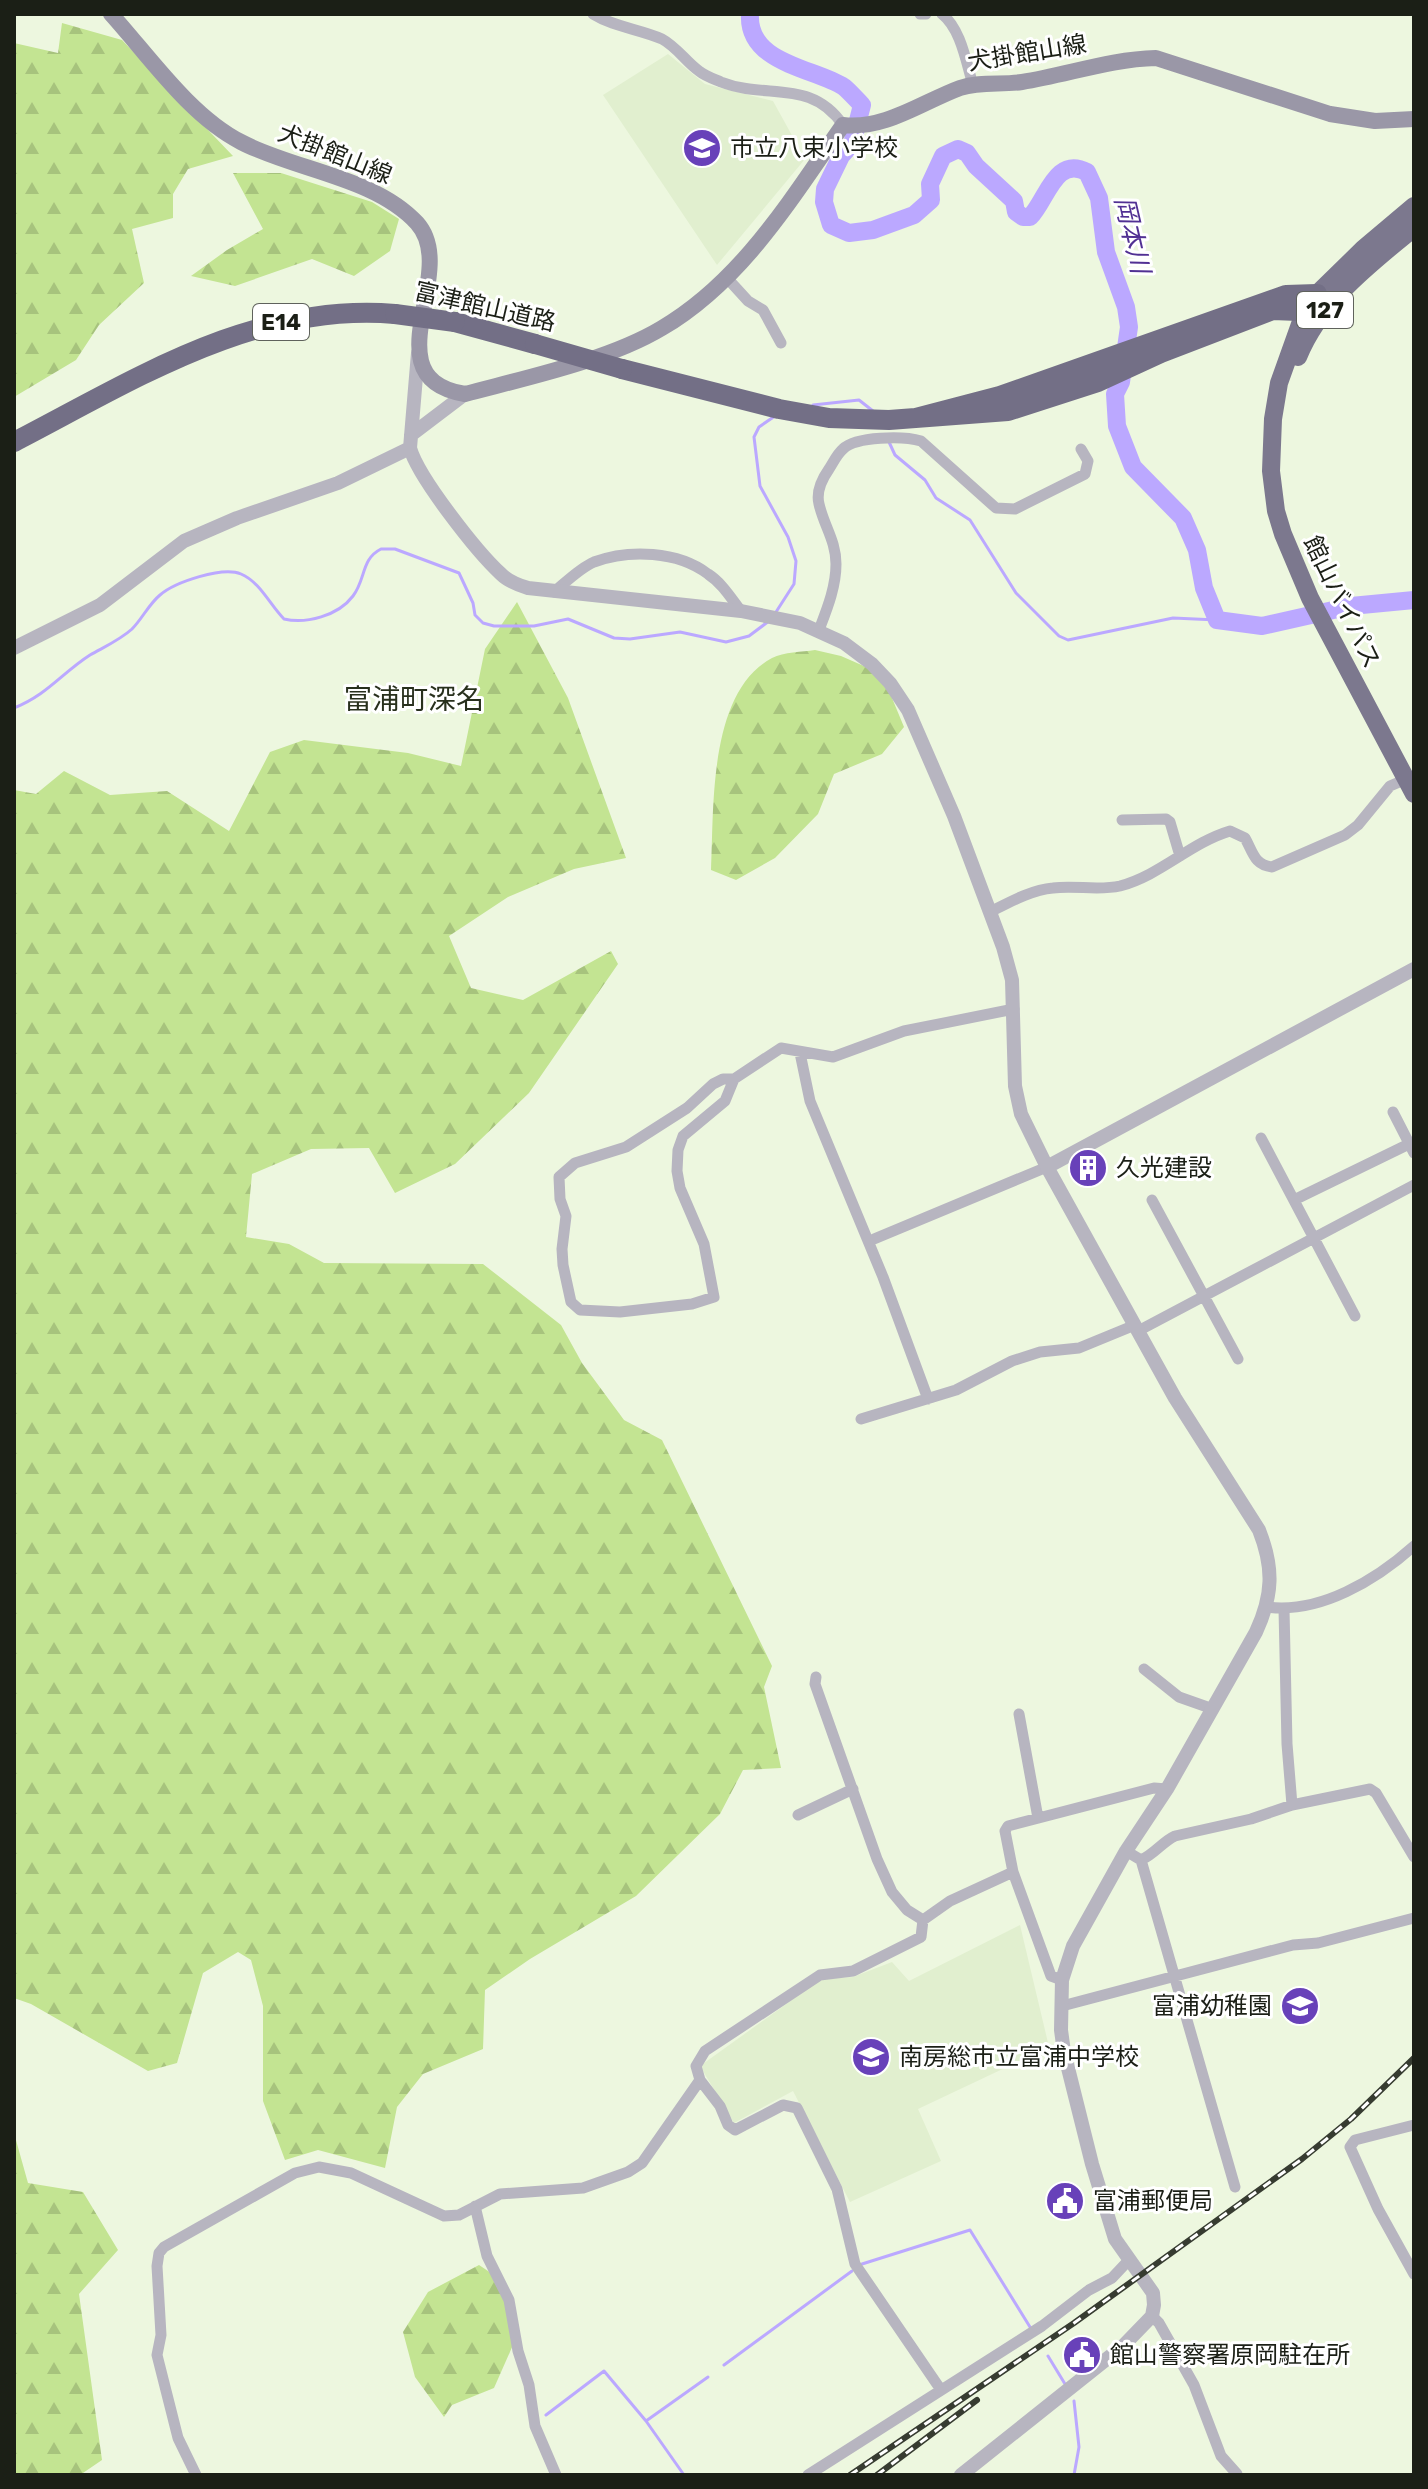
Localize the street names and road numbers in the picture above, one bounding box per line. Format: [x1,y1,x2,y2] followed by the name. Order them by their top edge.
[966,30,1088,76] street label: 犬掛館山線
[274,119,396,189] street label: 犬掛館山線
[412,277,558,337] street label: 富津館山道路
[1297,292,1353,328] road number: 127
[253,304,309,340] road number: E14
[1298,531,1386,673] street label: 館山バイパス

